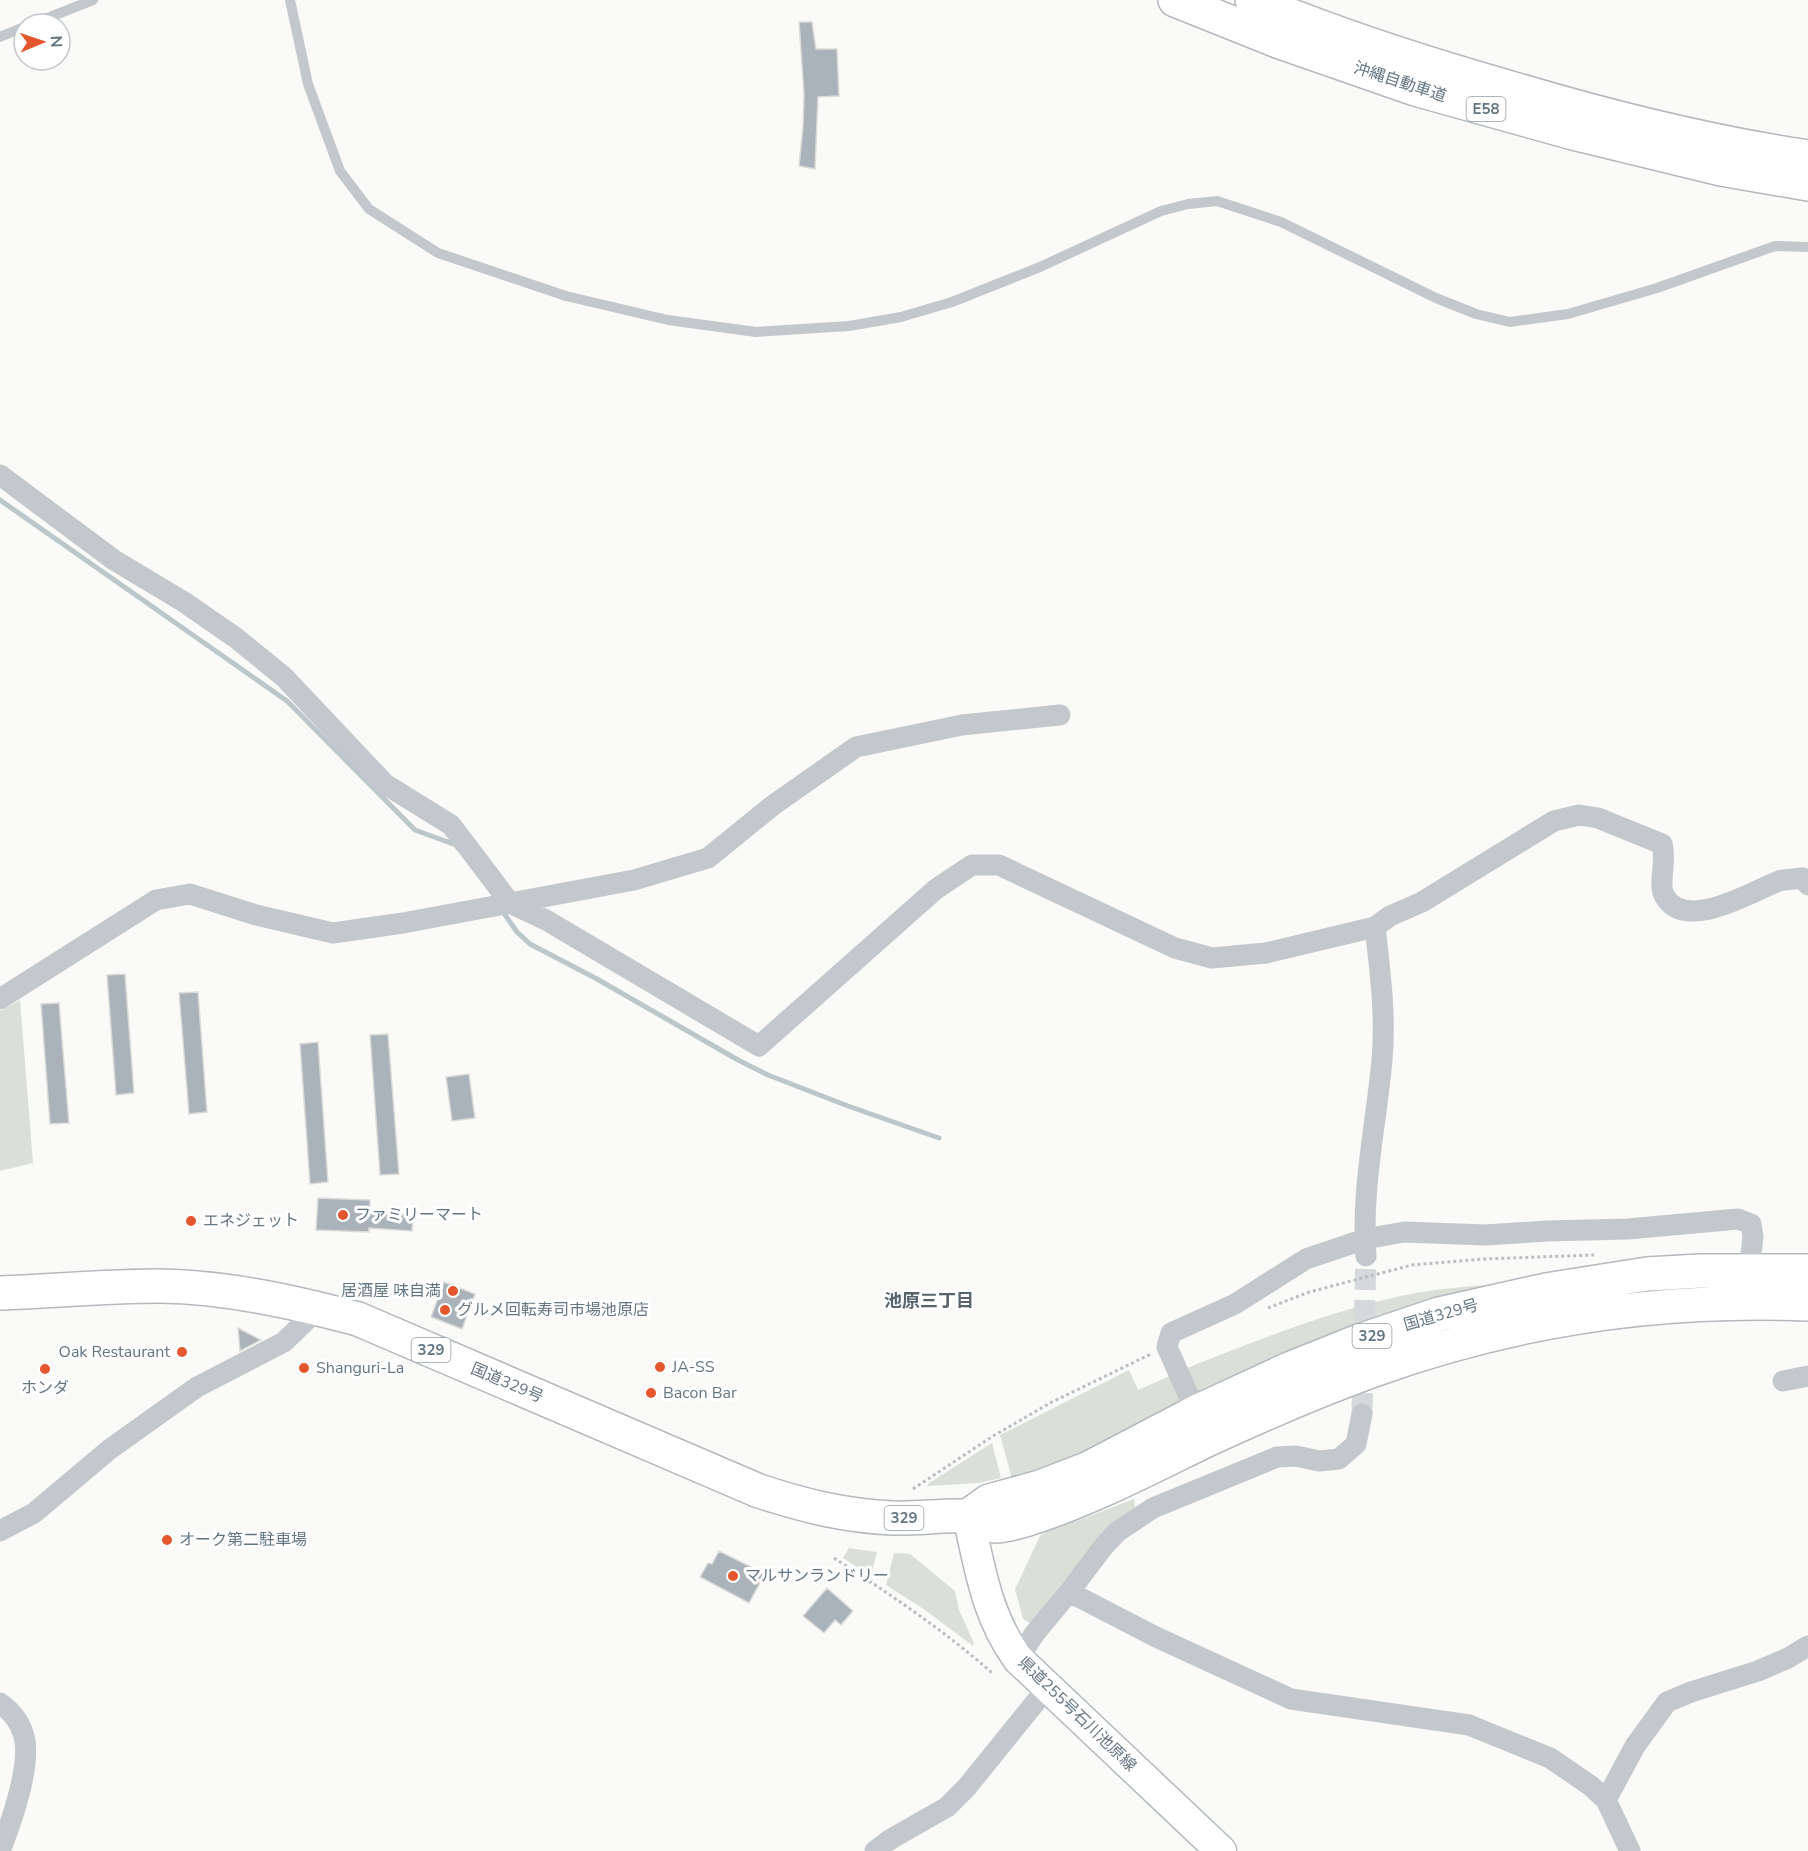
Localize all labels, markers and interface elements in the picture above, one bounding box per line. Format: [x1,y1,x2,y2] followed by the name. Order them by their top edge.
[12,12,72,72] north arrow
[45,35,67,48] text: N
[1351,57,1449,107] street label: 沖縄自動車道
[1466,97,1506,121] road number: E58
[355,1204,483,1226] place label: ファミリーマート
[336,1208,350,1222] marker: ファミリーマート
[203,1210,299,1232] place label: エネジェット
[184,1214,198,1228] marker: エネジェット
[341,1280,441,1302] place label: 居酒屋 味自満
[446,1284,460,1298] marker: 居酒屋 味自満
[884,1289,974,1313] district label: 池原三丁目
[1401,1294,1481,1336] street label: 国道329号
[457,1299,649,1321] place label: グルメ回転寿司市場池原店
[438,1303,452,1317] marker: グルメ回転寿司市場池原店
[1352,1324,1392,1348] road number: 329
[412,1338,450,1362] road number: 329
[59,1341,170,1363] place label: Oak Restaurant
[175,1345,189,1359] marker: Oak Restaurant
[671,1356,715,1378] place label: JA-SS
[316,1357,404,1379] place label: Shanguri-La
[467,1358,547,1408] street label: 国道329号
[653,1360,667,1374] marker: JA-SS
[297,1361,311,1375] marker: Shanguri-La
[38,1362,52,1376] marker: ホンダ
[21,1377,69,1399] place label: ホンダ
[663,1382,737,1404] place label: Bacon Bar
[644,1386,658,1400] marker: Bacon Bar
[884,1506,924,1530] road number: 329
[179,1529,307,1551] place label: オーク第二駐車場
[160,1533,174,1547] marker: オーク第二駐車場
[745,1565,889,1587] place label: マルサンランドリー
[726,1569,740,1583] marker: マルサンランドリー
[1013,1652,1141,1776] street label: 県道255号石川池原線

